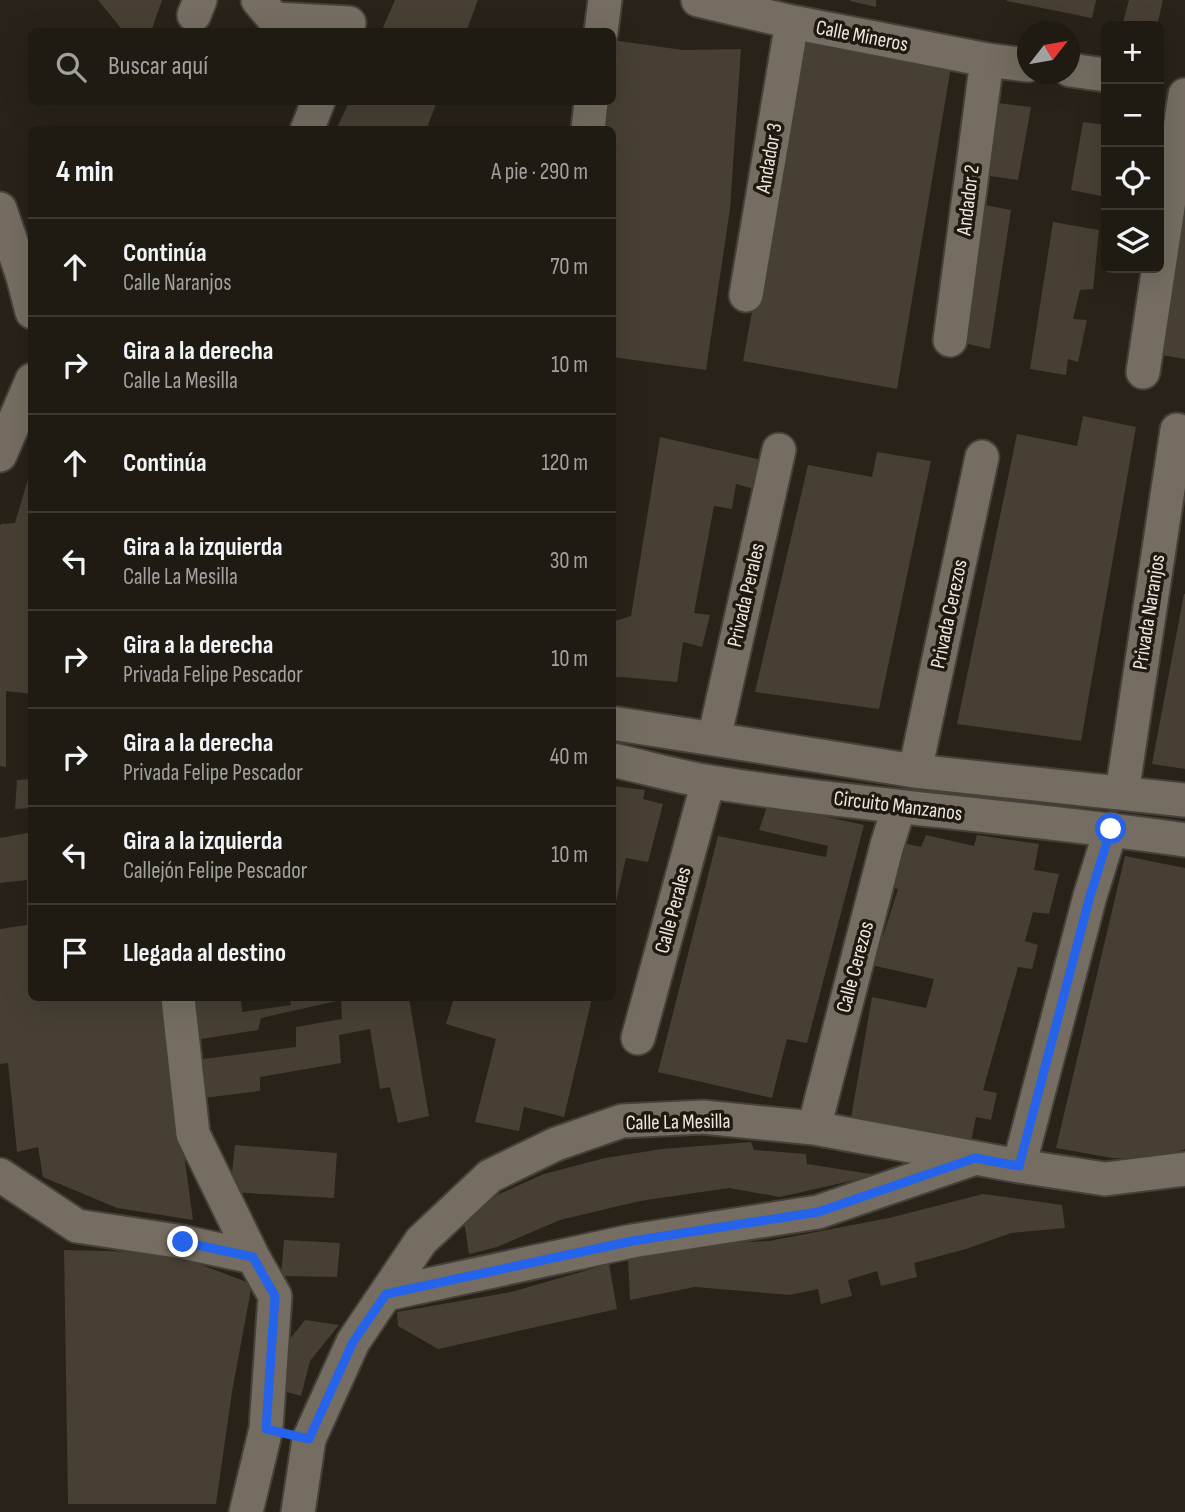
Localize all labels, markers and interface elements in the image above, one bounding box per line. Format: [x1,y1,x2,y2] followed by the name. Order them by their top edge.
[814,15,910,57] street label: Calle Mineros
[1017,21,1080,84] north arrow
[1101,21,1164,273] map controls
[1101,21,1164,84] button: +
[28,28,616,105] search box
[52,48,90,86] icon: search
[108,51,208,82] text: Buscar aquí
[1101,84,1164,147] button: −
[750,121,787,196] street label: Andador 3
[1101,147,1164,210] button: locate
[56,154,114,190] text: 4 min
[491,158,588,186] text: A pie · 290 m
[951,163,985,238] street label: Andador 2
[1101,210,1164,273] button: layers
[123,238,207,269] text: Continúa
[56,248,94,286] icon: ahead
[550,253,588,281] text: 70 m
[123,269,232,297] text: Calle Naranjos
[123,336,273,367] text: Gira a la derecha
[56,346,94,384] icon: right
[551,351,588,379] text: 10 m
[123,367,238,395] text: Calle La Mesilla
[56,444,94,482] icon: ahead
[123,448,207,479] text: Continúa
[542,449,588,477] text: 120 m
[123,532,283,563] text: Gira a la izquierda
[722,541,770,649] street label: Privada Perales
[56,542,94,580] icon: left
[550,547,588,575] text: 30 m
[1128,553,1170,671] street label: Privada Naranjos
[925,557,973,671] street label: Privada Cerezos
[123,563,238,591] text: Calle La Mesilla
[123,630,273,661] text: Gira a la derecha
[56,640,94,678] icon: right
[551,645,588,673] text: 10 m
[123,661,303,689] text: Privada Felipe Pescador
[123,728,273,759] text: Gira a la derecha
[56,738,94,776] icon: right
[550,743,588,771] text: 40 m
[123,759,303,787] text: Privada Felipe Pescador
[832,786,964,826] street label: Circuito Manzanos
[1095,813,1126,844] route start
[123,826,283,857] text: Gira a la izquierda
[56,836,94,874] icon: left
[551,841,588,869] text: 10 m
[123,857,307,885] text: Callejón Felipe Pescador
[649,864,697,956] street label: Calle Perales
[831,919,879,1015] street label: Calle Cerezos
[56,934,94,972] icon: arrive
[123,938,286,969] text: Llegada al destino
[625,1109,731,1135] street label: Calle La Mesilla
[167,1226,198,1257] route end

